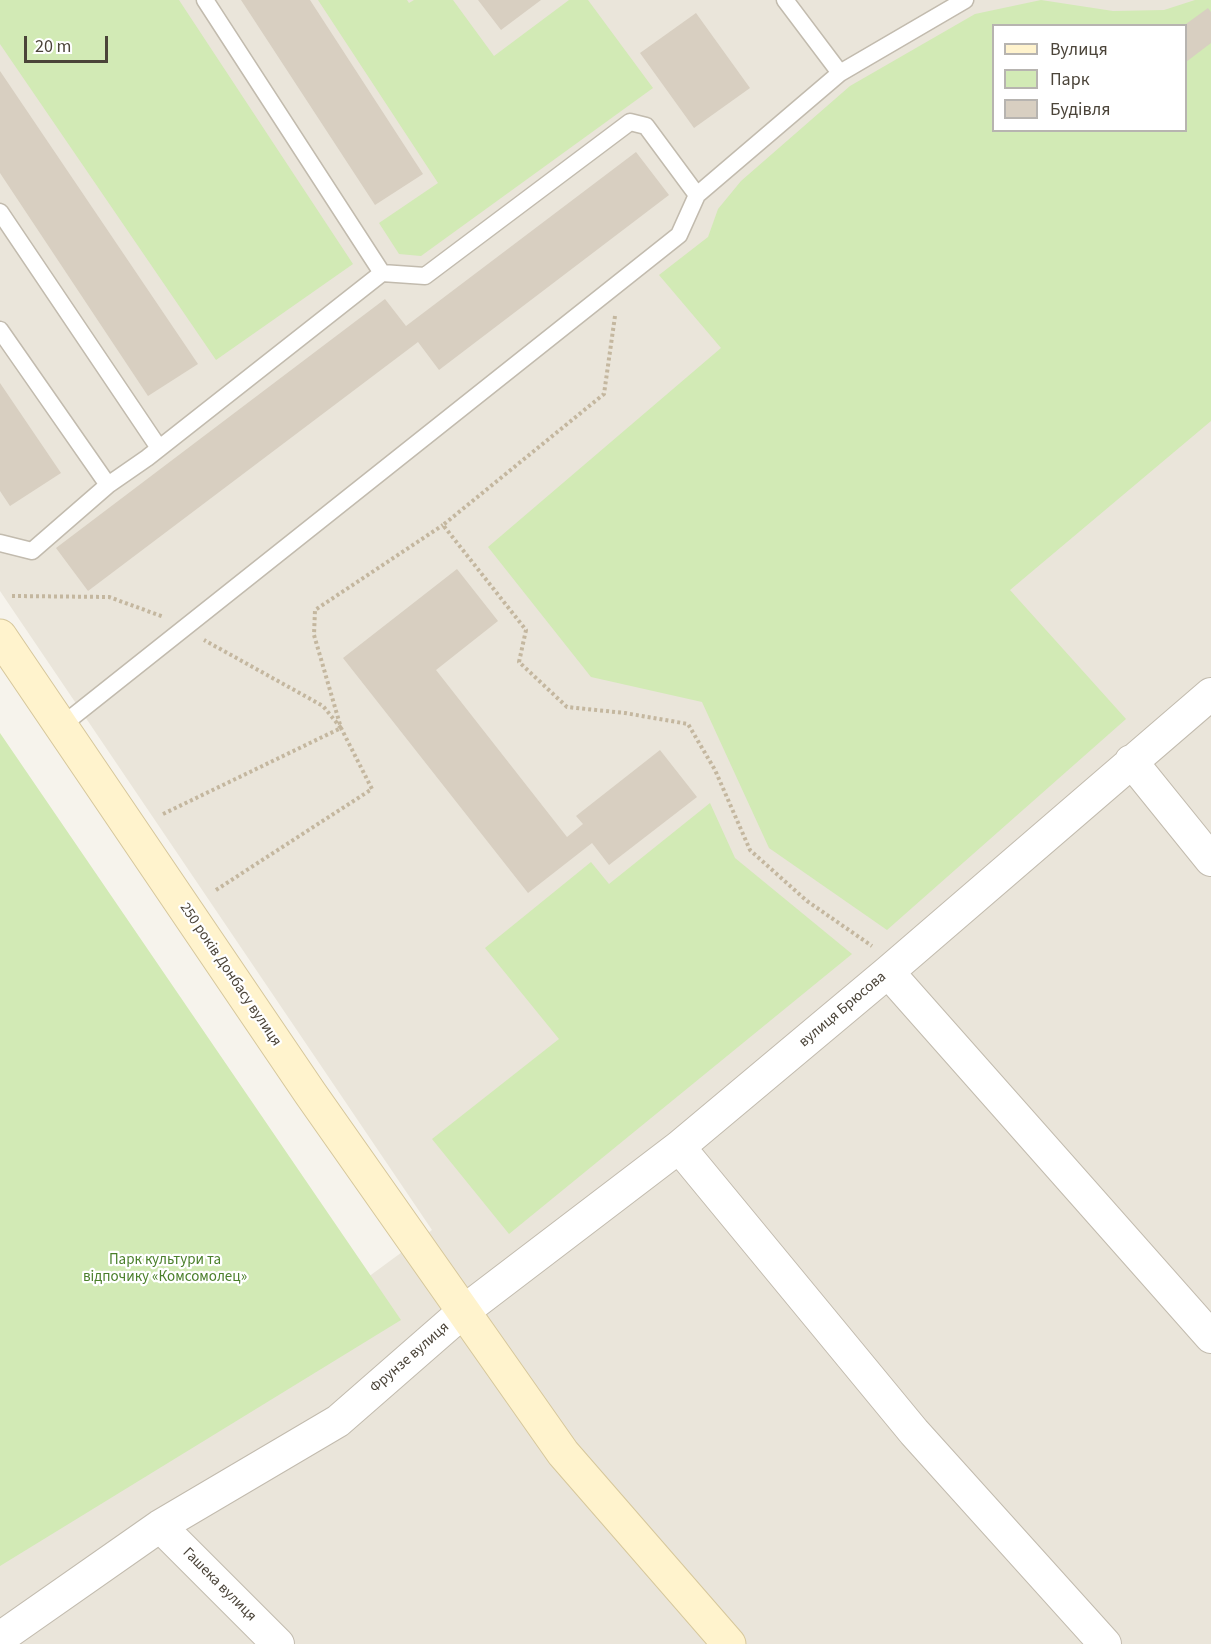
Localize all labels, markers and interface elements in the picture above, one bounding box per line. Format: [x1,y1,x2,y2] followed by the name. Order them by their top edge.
[27,24,111,62] scale bar
[992,24,1187,132] legend
[35,34,71,59] text: 20 m
[1050,37,1108,62] text: Вулиця
[1050,67,1090,92] text: Парк
[1050,97,1110,122] text: Будівля
[175,900,285,1050] street label: 250 років Донбасу вулиця
[796,968,890,1052] street label: вулиця Брюсова
[83,1252,247,1287] park label: Парк культури та відпочику «Комсомолец»
[367,1319,453,1397] street label: Фрунзе вулиця
[178,1544,260,1626] street label: Гашека вулиця

